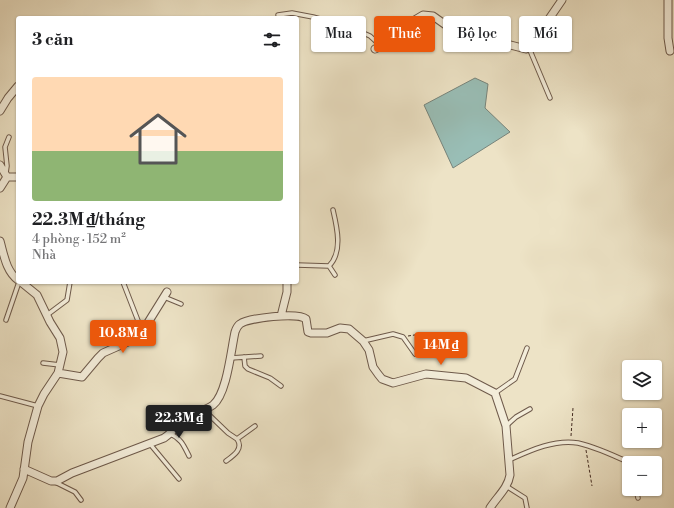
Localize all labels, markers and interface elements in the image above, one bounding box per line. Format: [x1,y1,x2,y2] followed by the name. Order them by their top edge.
[311,16,366,52] chip: Mua
[374,16,435,52] chip: Thuê
[443,16,511,52] chip: Bộ lọc
[519,16,572,52] chip: Mới
[32,29,73,51] text: 3 căn
[261,29,283,51] icon: filters
[122,103,194,175] icon: home
[32,209,145,231] text: 22.3M ₫/tháng
[32,231,126,247] text: 4 phòng · 152 m²
[32,247,56,263] text: Nhà
[86,320,160,354] pin: 10.8M ₫
[99,325,147,341] text: 10.8M ₫
[413,332,469,366] pin: 14M ₫
[423,337,459,353] text: 14M ₫
[622,360,662,496] map controls
[622,360,662,400] button: layers
[142,405,216,439] pin: 22.3M ₫
[622,408,662,448] button: +
[155,410,203,426] text: 22.3M ₫
[622,456,662,496] button: −

